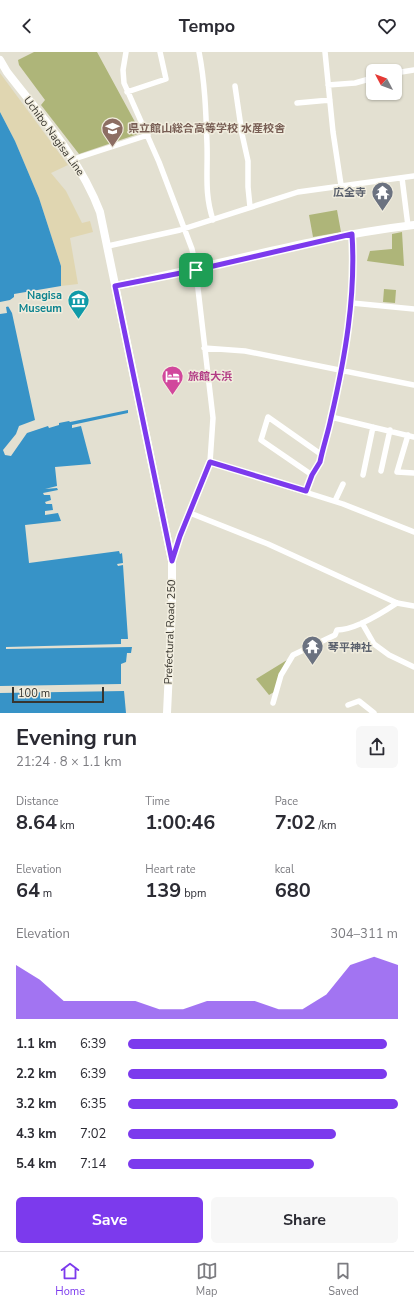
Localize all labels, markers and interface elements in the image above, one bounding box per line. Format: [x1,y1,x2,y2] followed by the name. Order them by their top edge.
[179,14,235,38] text: Tempo
[16,15,38,37] icon: back
[376,15,398,37] icon: heart
[366,64,402,100] north arrow
[366,64,402,100] map controls
[20,93,88,179] street label: Uchibo Nagisa Line
[99,115,125,148] school or university icon: 県立館山総合高等学校 水産校舎
[128,121,286,136] place label: 県立館山総合高等学校 水産校舎
[369,179,395,212] temple icon: 広全寺
[333,185,366,200] place label: 広全寺
[179,253,213,287] pin
[185,259,207,281] icon: arrive
[19,288,62,316] place label: Nagisa Museum
[65,288,91,321] museum icon: Nagisa Museum
[160,363,186,396] hotel icon: 旅館大浜
[188,369,232,384] place label: 旅館大浜
[161,579,179,685] street label: Prefectural Road 250
[299,634,325,667] temple icon: 琴平神社
[327,640,372,655] place label: 琴平神社
[12,685,104,704] scale bar
[18,686,50,701] text: 100 m
[16,723,137,753] text: Evening run
[356,726,398,768] button: share
[16,753,122,771] text: 21:24 · 8 × 1.1 km
[16,794,59,809] text: Distance
[145,794,170,809] text: Time
[275,794,298,809] text: Pace
[16,809,57,836] text: 8.64
[145,809,215,836] text: 1:00:46
[275,809,316,836] text: 7:02
[57,818,75,833] text: km
[316,818,336,833] text: /km
[16,862,62,877] text: Elevation
[145,862,196,877] text: Heart rate
[275,862,294,877] text: kcal
[16,877,40,904] text: 64
[145,877,181,904] text: 139
[275,877,311,904] text: 680
[40,886,52,901] text: m
[181,886,206,901] text: bpm
[16,925,70,943] text: Elevation
[330,925,398,943] text: 304–311 m
[16,1035,57,1053] text: 1.1 km
[80,1035,106,1053] text: 6:39
[16,1065,57,1083] text: 2.2 km
[80,1065,106,1083] text: 6:39
[16,1095,57,1113] text: 3.2 km
[80,1095,106,1113] text: 6:35
[16,1125,57,1143] text: 4.3 km
[80,1125,106,1143] text: 7:02
[16,1155,57,1173] text: 5.4 km
[80,1155,106,1173] text: 7:14
[16,1197,203,1243] button: Save
[211,1197,398,1243] button: Share
[55,1260,85,1299] tab: Home
[196,1260,218,1299] tab: Map
[328,1260,359,1299] tab: Saved

